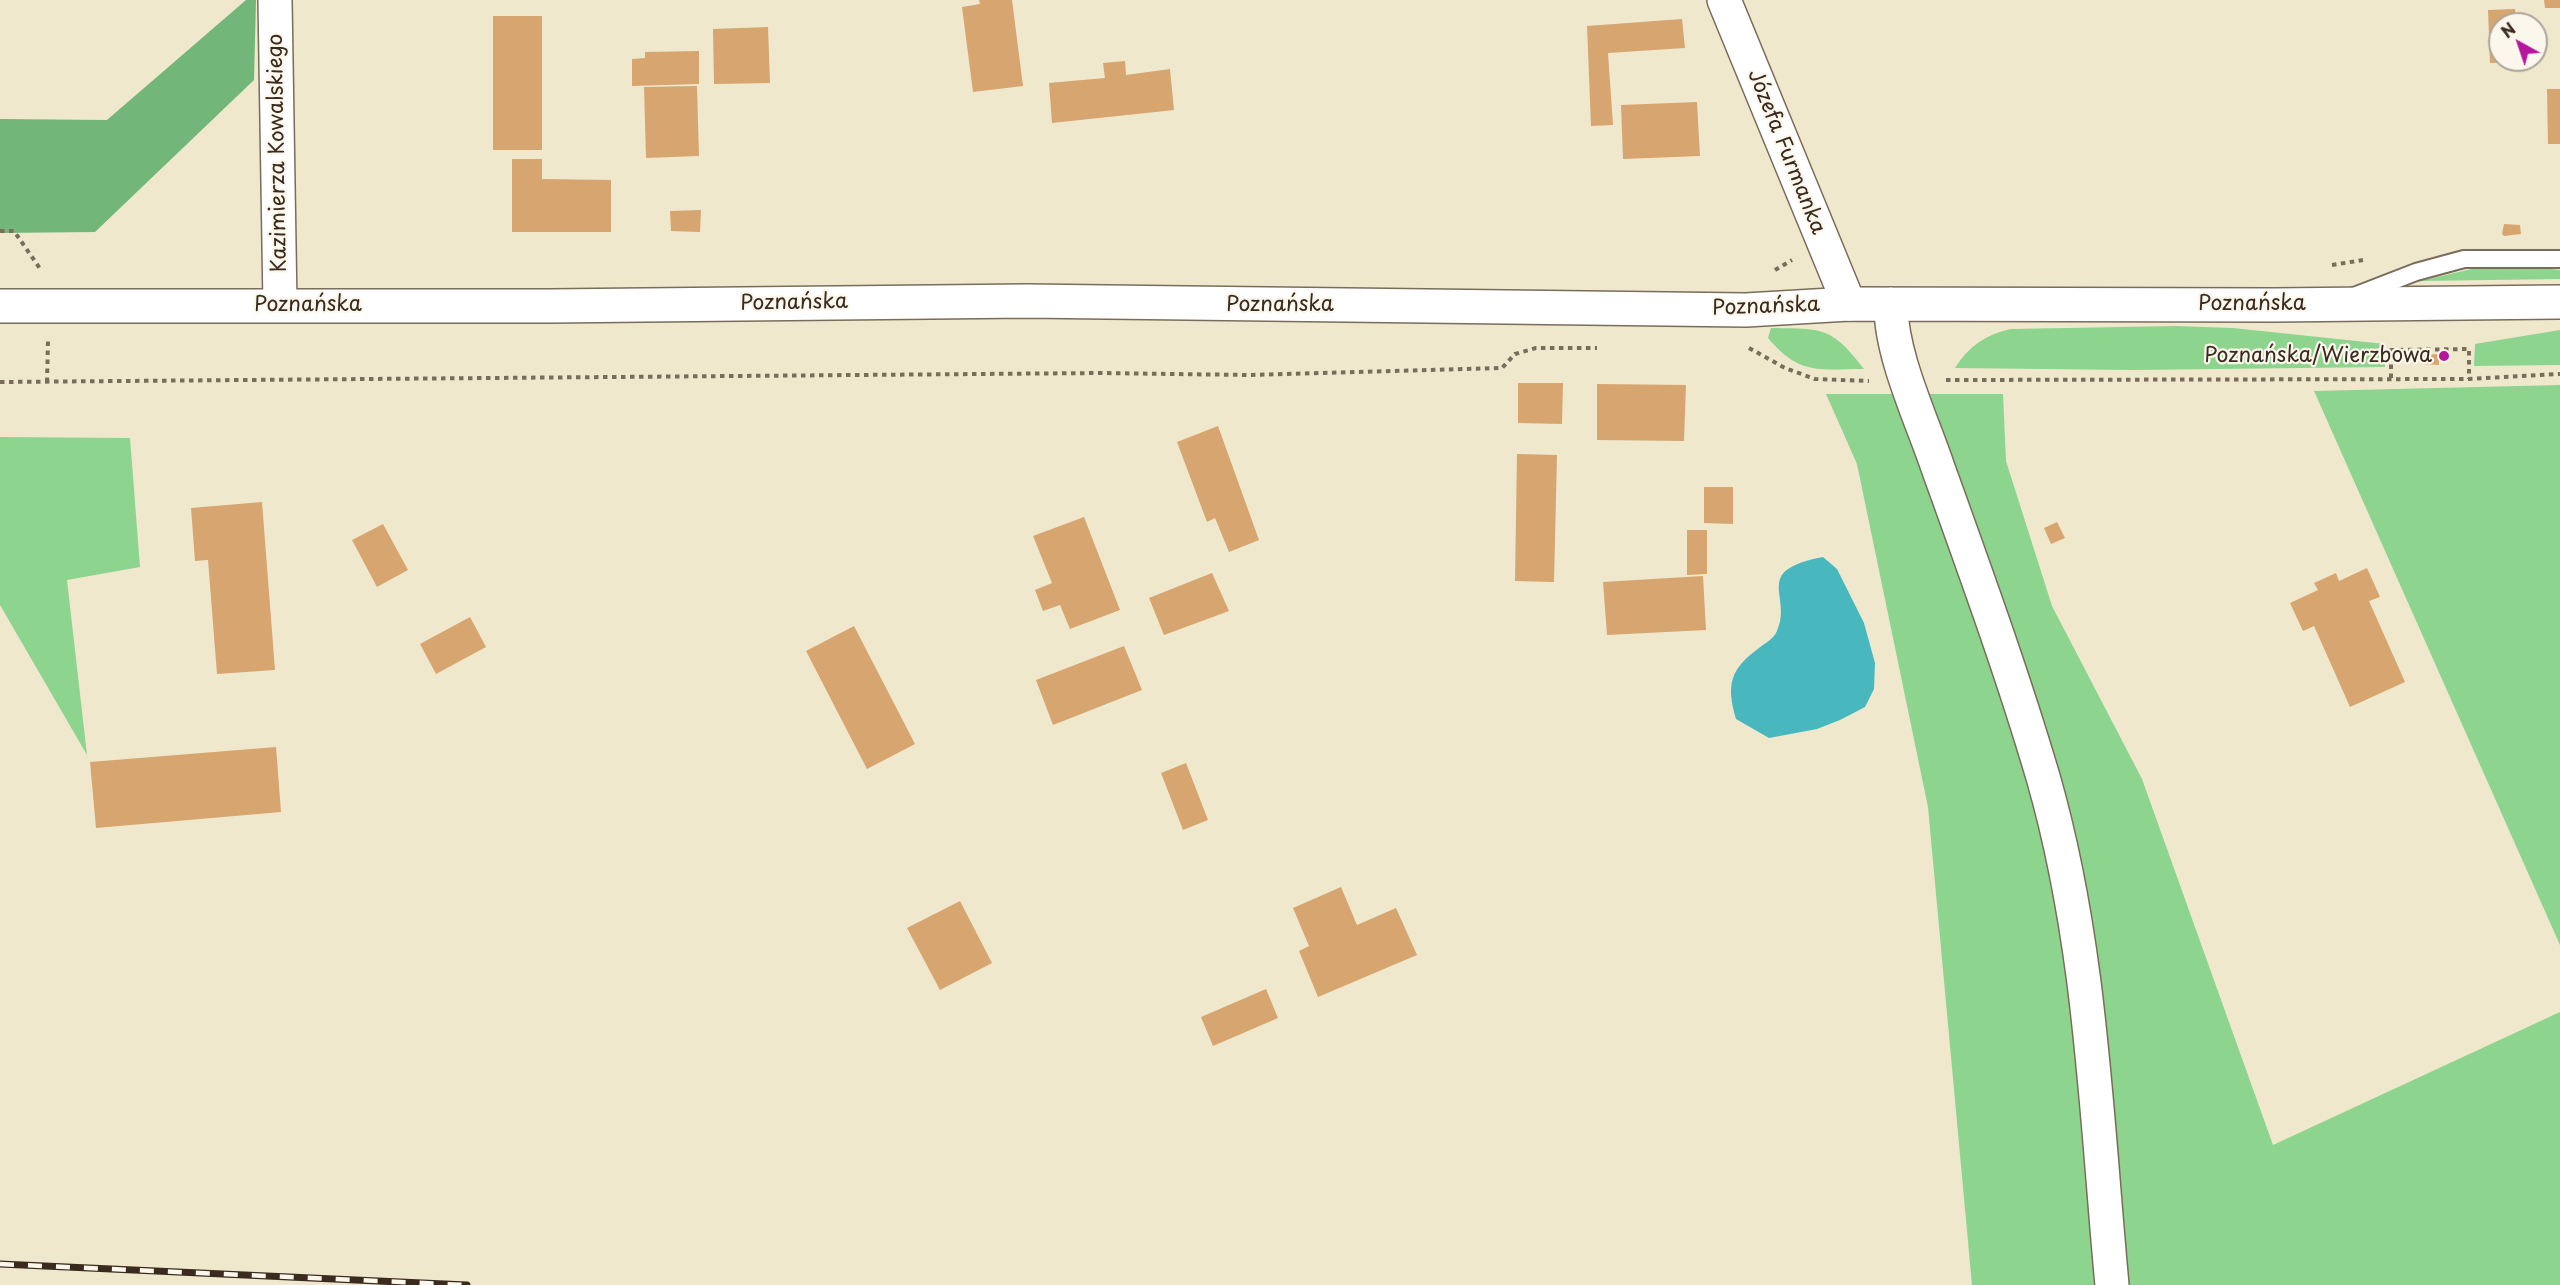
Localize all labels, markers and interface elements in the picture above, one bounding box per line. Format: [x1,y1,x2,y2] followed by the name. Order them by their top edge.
[2488,12,2548,72] north arrow
[2495,16,2520,43] text: N
[263,33,293,273] street label: Kazimierza Kowalskiego
[1741,66,1831,238] street label: Józefa Furmanka
[740,289,848,317] street label: Poznańska
[2198,291,2306,317] street label: Poznańska
[254,292,362,318] street label: Poznańska
[1226,292,1334,318] street label: Poznańska
[1712,293,1820,321] street label: Poznańska
[2204,343,2432,369] place label: Poznańska/Wierzbowa
[2437,349,2451,363] marker: Poznańska/Wierzbowa

